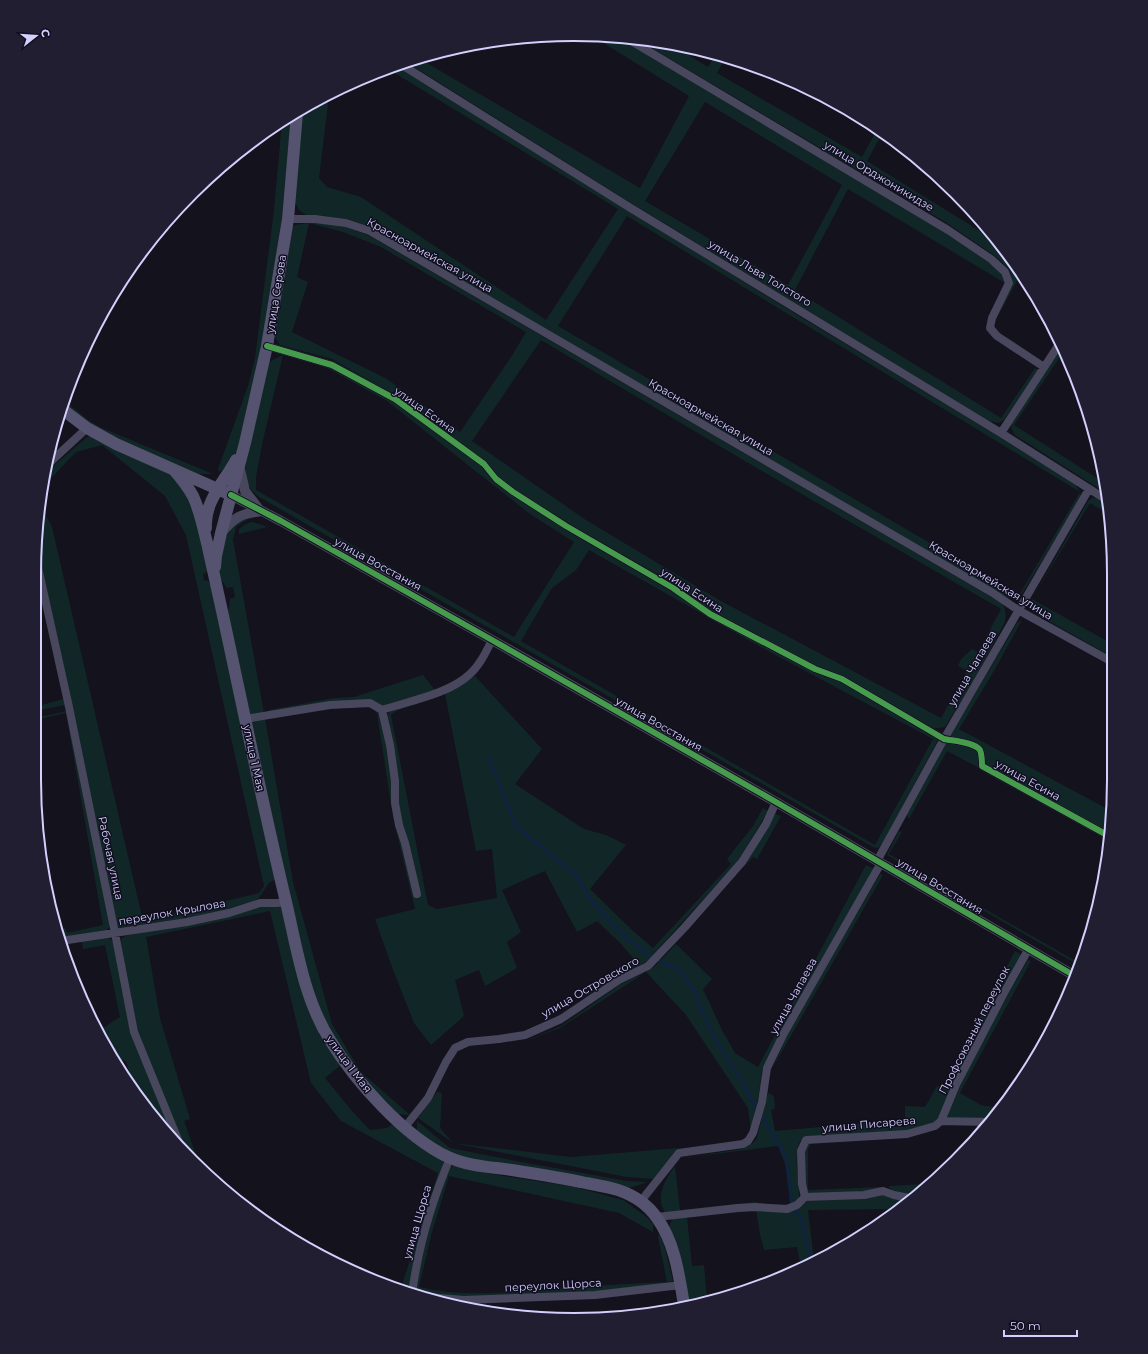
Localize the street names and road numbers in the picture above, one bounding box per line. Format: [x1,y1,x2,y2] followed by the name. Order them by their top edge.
[821,137,937,215] street label: улица Орджоникидзе
[365,214,495,296] street label: Красноармейская улица
[705,236,814,309] street label: улица Льва Толстого
[263,254,289,335] street label: улица Серова
[646,375,776,459] street label: Красноармейская улица
[391,383,459,436] street label: улица Есина
[331,534,424,594] street label: улица Восстания
[927,537,1055,623] street label: Красноармейская улица
[657,564,726,615] street label: улица Есина
[944,628,999,709] street label: улица Чапаева
[612,693,705,755] street label: улица Восстания
[240,722,268,793] street label: улица 1 Мая
[992,756,1063,804] street label: улица Есина
[95,815,127,901] street label: Рабочая улица
[894,854,986,917] street label: улица Восстания
[117,896,227,928] street label: переулок Крылова
[538,953,641,1021] street label: улица Островского
[766,955,820,1038] street label: улица Чапаева
[936,963,1013,1096] street label: Профсоюзный переулок
[322,1032,375,1095] street label: улица 1 Мая
[821,1113,916,1135] street label: улица Писарева
[399,1183,434,1262] street label: улица Щорса
[504,1275,602,1295] street label: переулок Щорса

